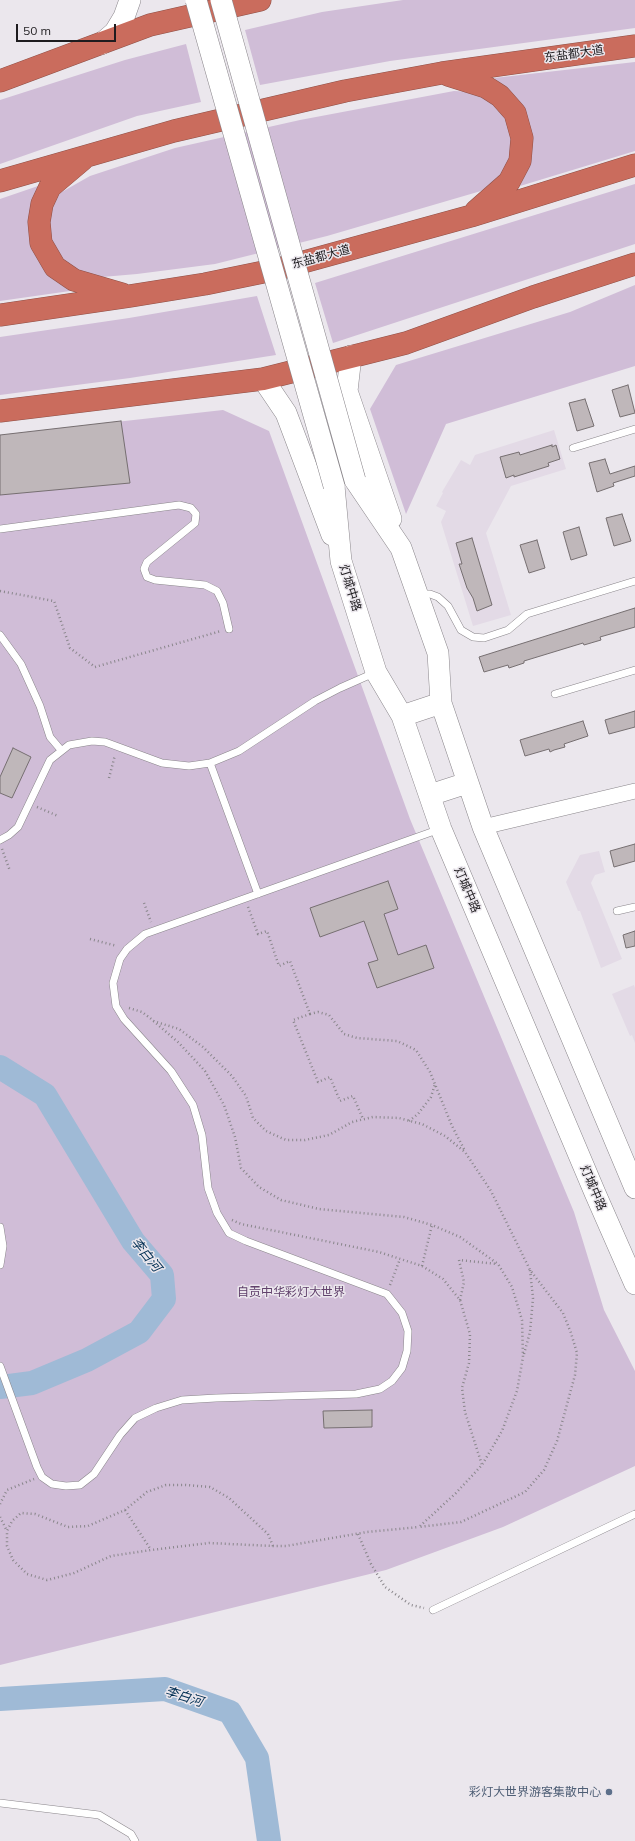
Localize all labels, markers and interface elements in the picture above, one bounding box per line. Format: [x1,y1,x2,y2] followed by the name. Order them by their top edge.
[18,16,118,42] scale bar
[23,23,51,38] text: 50 m
[543,43,605,65] street label: 东盐都大道
[290,242,352,272] street label: 东盐都大道
[336,563,364,613] street label: 灯城中路
[451,865,483,915] street label: 灯城中路
[577,1163,609,1213] street label: 灯城中路
[128,1235,164,1275] water label: 李白河
[237,1285,345,1299] park label: 自贡中华彩灯大世界
[163,1684,205,1710] water label: 李白河
[469,1785,601,1799] place label: 彩灯大世界游客集散中心
[604,1787,614,1797] marker: 彩灯大世界游客集散中心

